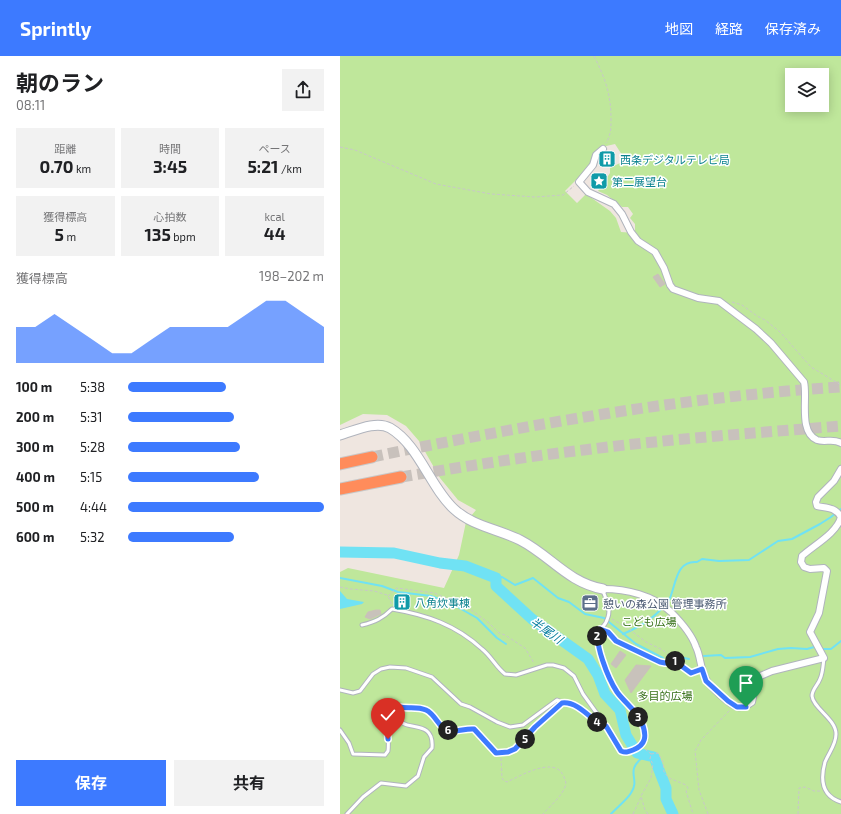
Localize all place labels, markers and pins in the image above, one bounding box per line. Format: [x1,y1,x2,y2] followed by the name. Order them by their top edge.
[597,149,617,169] building icon: 西条デジタルテレビ局
[620,153,730,166] place label: 西条デジタルテレビ局
[589,171,609,191] place icon: 第二展望台
[612,175,667,188] place label: 第二展望台
[392,592,412,612] building icon: 八角炊事棟
[580,593,600,613] office icon: 憩いの森公園 管理事務所
[415,596,470,609] place label: 八角炊事棟
[603,597,727,610] place label: 憩いの森公園 管理事務所
[587,626,607,646] pin: 2
[665,651,685,671] pin: 1
[729,666,763,707] pin
[371,698,405,739] pin
[628,707,648,727] pin: 3
[587,712,607,732] pin: 4
[438,720,458,740] pin: 6
[515,729,535,749] pin: 5

